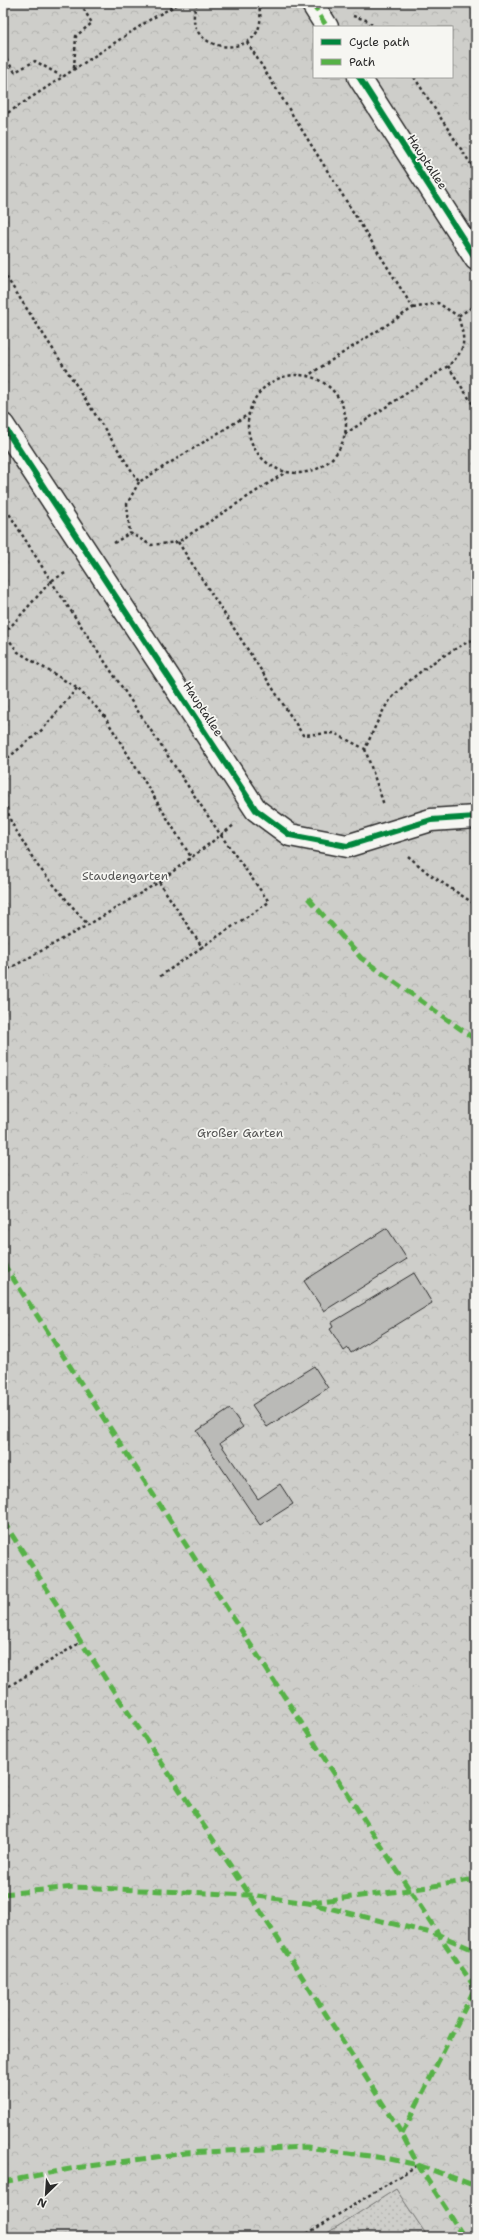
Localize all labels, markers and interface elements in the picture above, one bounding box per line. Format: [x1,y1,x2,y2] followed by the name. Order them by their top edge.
[313,26,453,78] legend
[349,34,410,50] text: Cycle path
[349,54,375,70] text: Path
[403,131,451,193] street label: Hauptallee
[179,678,227,740] street label: Hauptallee
[82,868,168,884] park label: Staudengarten
[197,1125,283,1141] park label: Großer Garten
[26,2174,66,2214] north arrow
[35,2194,49,2211] text: N

